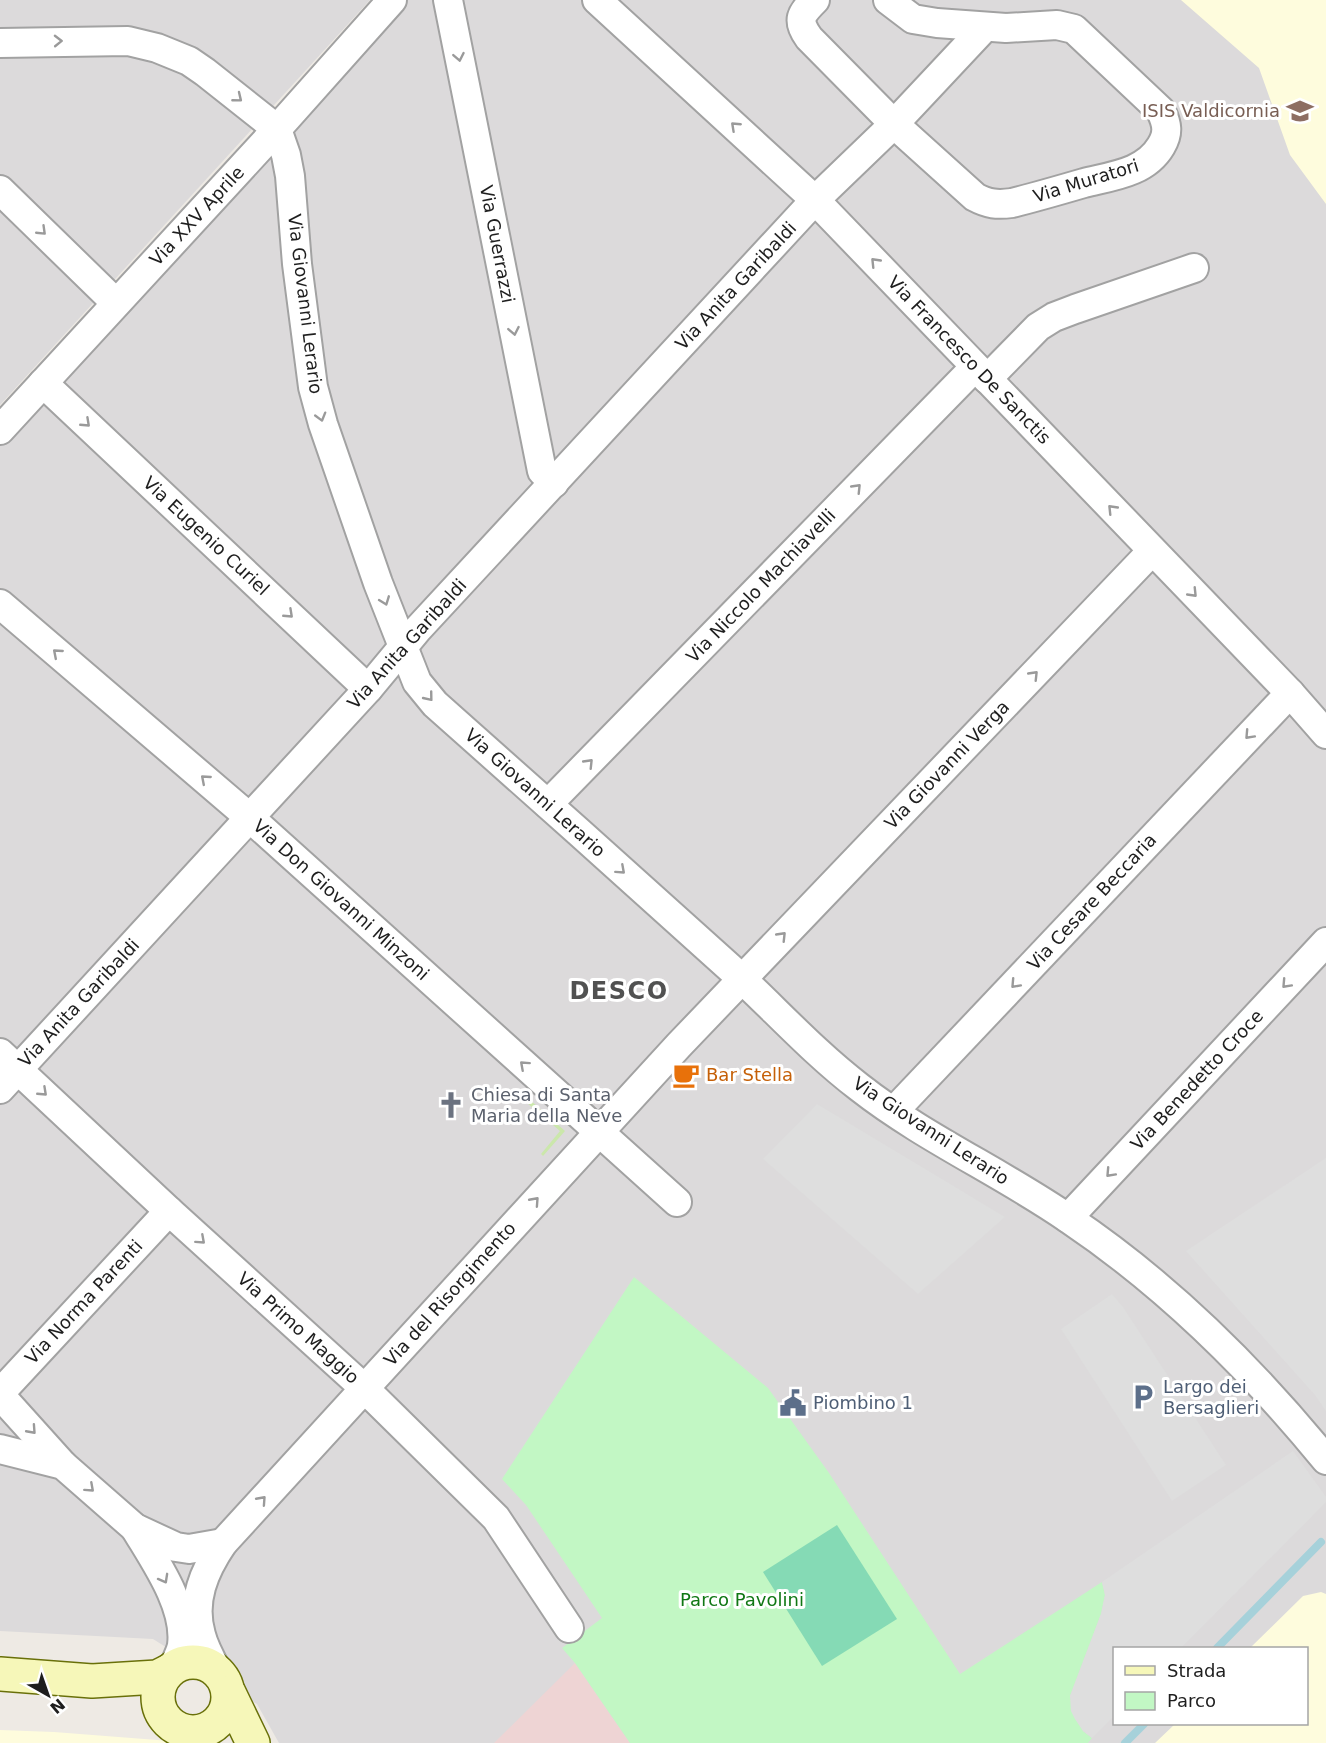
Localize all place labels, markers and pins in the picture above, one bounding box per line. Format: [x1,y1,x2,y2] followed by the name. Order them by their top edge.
[1285,96,1315,126] school or university icon: ISIS Valdicornia
[1142,100,1280,121] place label: ISIS Valdicornia
[671,1060,701,1090] cafe icon: Bar Stella
[706,1064,793,1085] place label: Bar Stella
[471,1084,622,1126] place label: Chiesa di Santa Maria della Neve
[436,1090,466,1120] church icon: Chiesa di Santa Maria della Neve
[1163,1376,1259,1418] place label: Largo dei Bersaglieri
[1128,1382,1158,1412] parking icon: Largo dei Bersaglieri
[778,1388,808,1418] public building icon: Piombino 1
[813,1392,913,1413] place label: Piombino 1

